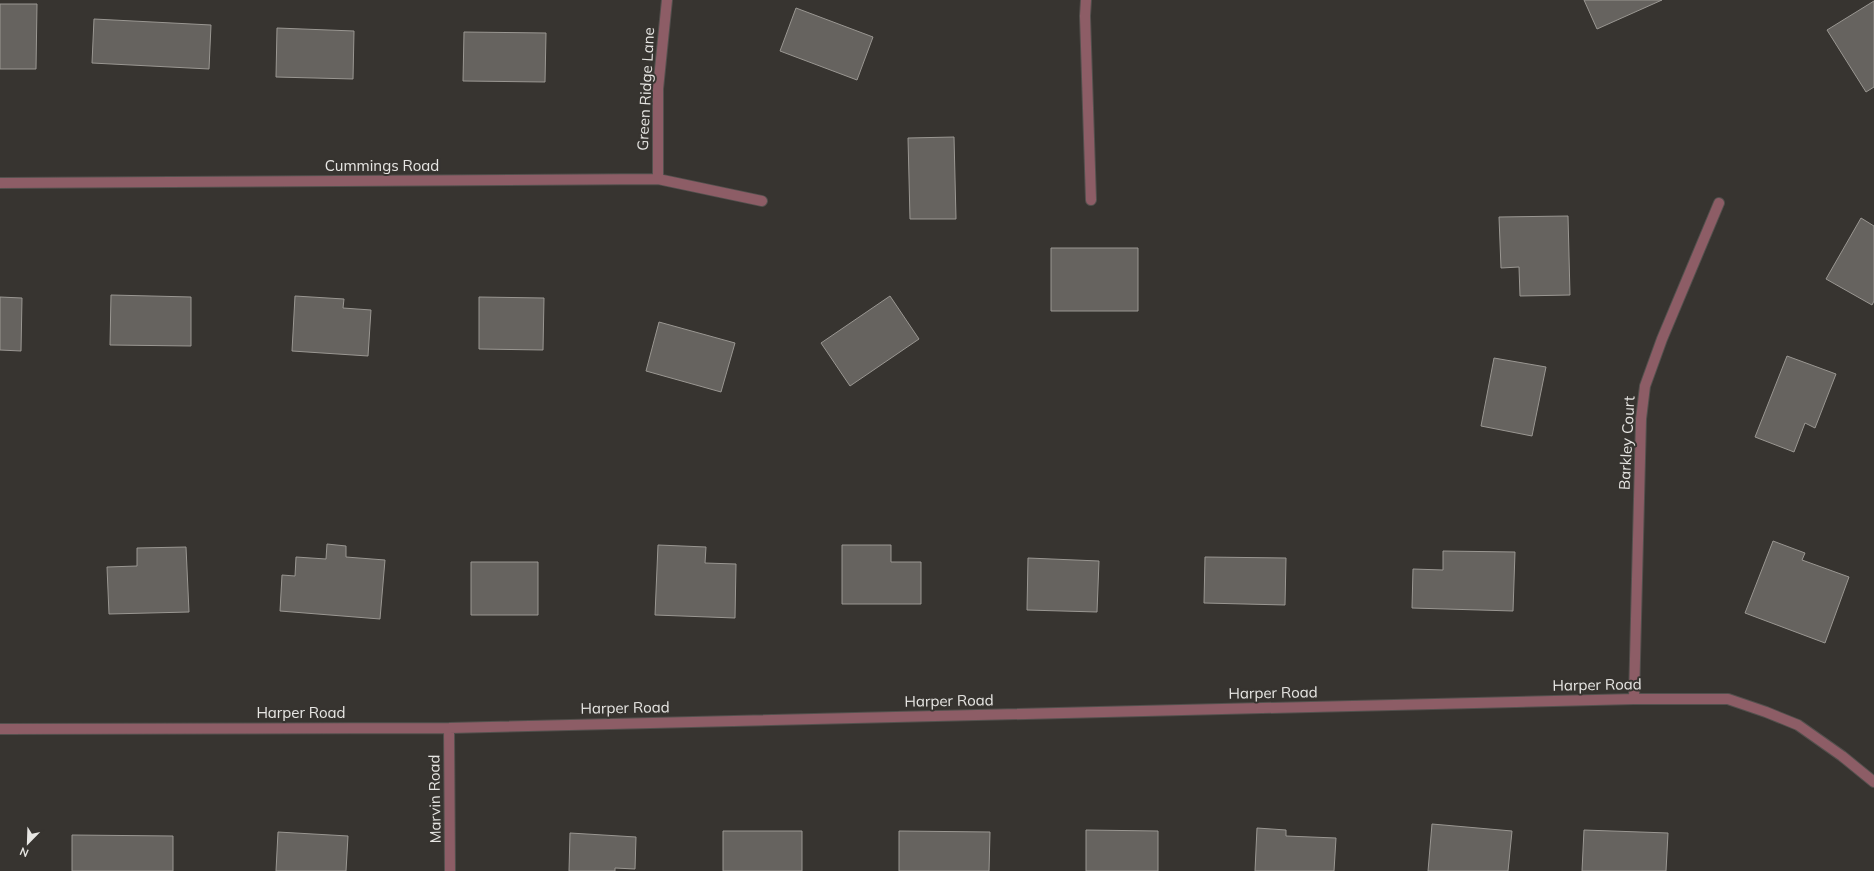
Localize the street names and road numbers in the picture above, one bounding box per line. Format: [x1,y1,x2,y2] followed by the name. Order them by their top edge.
[633,27,658,151] street label: Green Ridge Lane
[325,156,439,175] street label: Cummings Road
[1615,396,1638,490] street label: Barkley Court
[1552,674,1642,695] street label: Harper Road
[1228,682,1318,703] street label: Harper Road
[904,690,994,711] street label: Harper Road
[580,697,670,718] street label: Harper Road
[256,703,346,722] street label: Harper Road
[424,754,445,844] street label: Marvin Road

